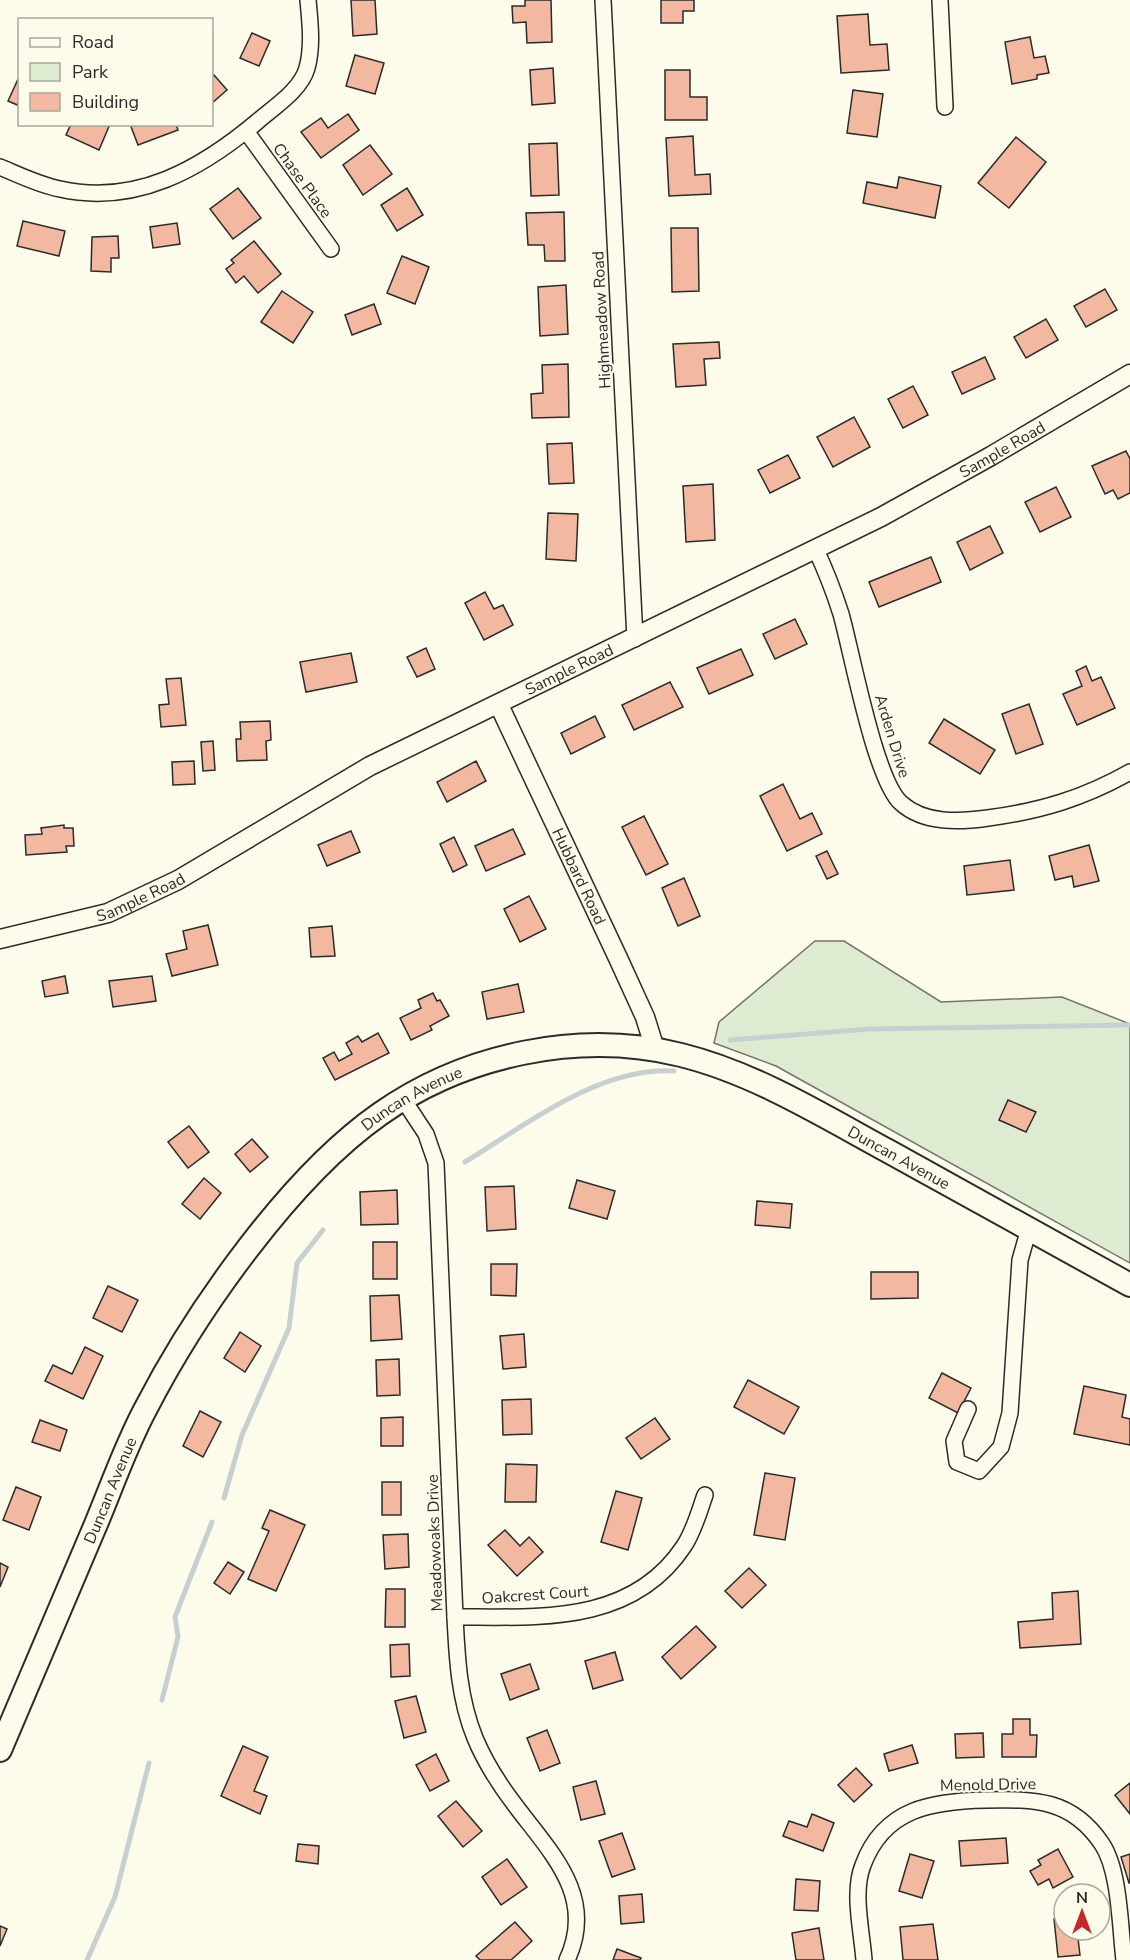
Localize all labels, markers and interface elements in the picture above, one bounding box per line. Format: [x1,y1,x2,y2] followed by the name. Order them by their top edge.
[18,18,213,126] legend
[72,30,114,54] text: Road
[72,60,109,84] text: Park
[72,90,139,114] text: Building
[267,139,337,223] street label: Chase Place
[587,250,617,389] street label: Highmeadow Road
[956,416,1050,483] street label: Sample Road
[521,639,617,701] street label: Sample Road
[869,692,915,781] street label: Arden Drive
[546,824,611,928] street label: Hubbard Road
[94,868,190,927] street label: Sample Road
[357,1062,466,1136] street label: Duncan Avenue
[844,1121,954,1195] street label: Duncan Avenue
[79,1434,142,1547] street label: Duncan Avenue
[422,1474,448,1612] street label: Meadowoaks Drive
[481,1580,590,1610] street label: Oakcrest Court
[940,1773,1036,1797] street label: Menold Drive
[1052,1882,1112,1942] north arrow
[1076,1887,1088,1909] text: N

